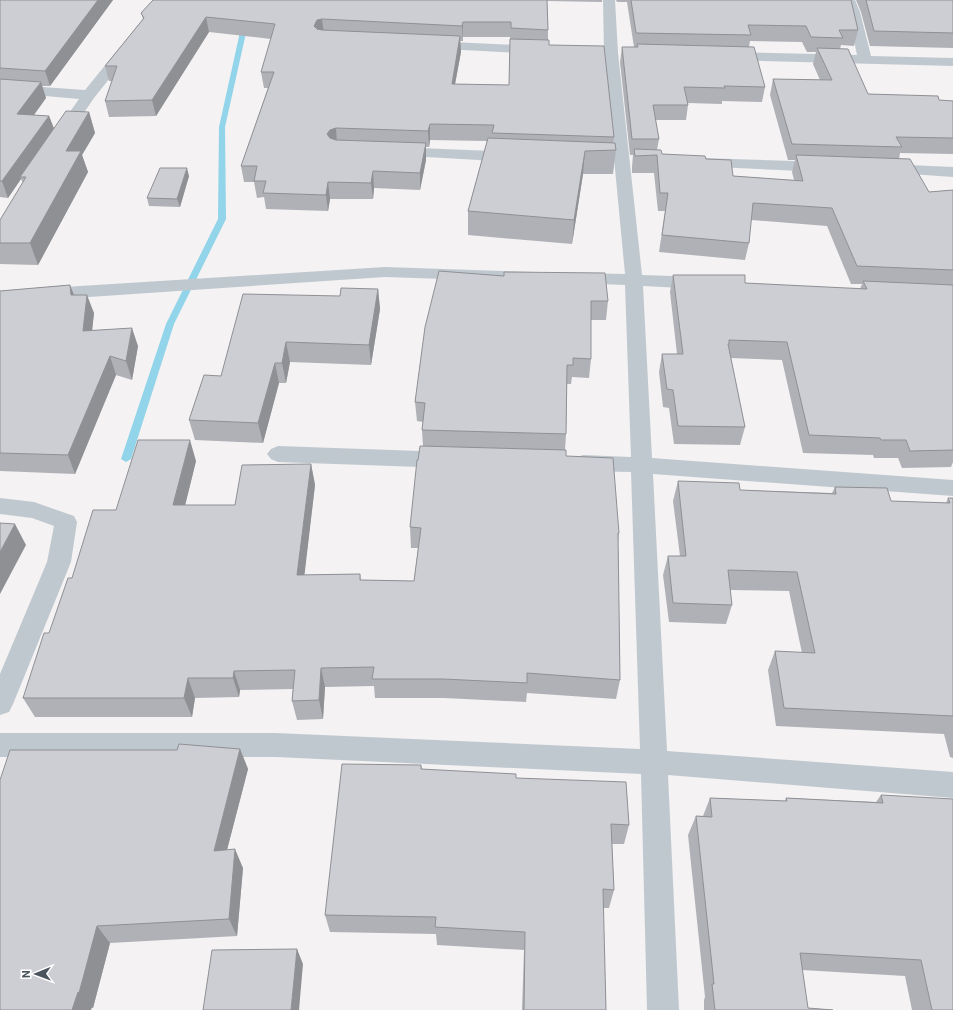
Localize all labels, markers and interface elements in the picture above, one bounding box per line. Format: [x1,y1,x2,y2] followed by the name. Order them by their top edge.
[16,954,56,994] north arrow
[20,970,33,978] text: N

